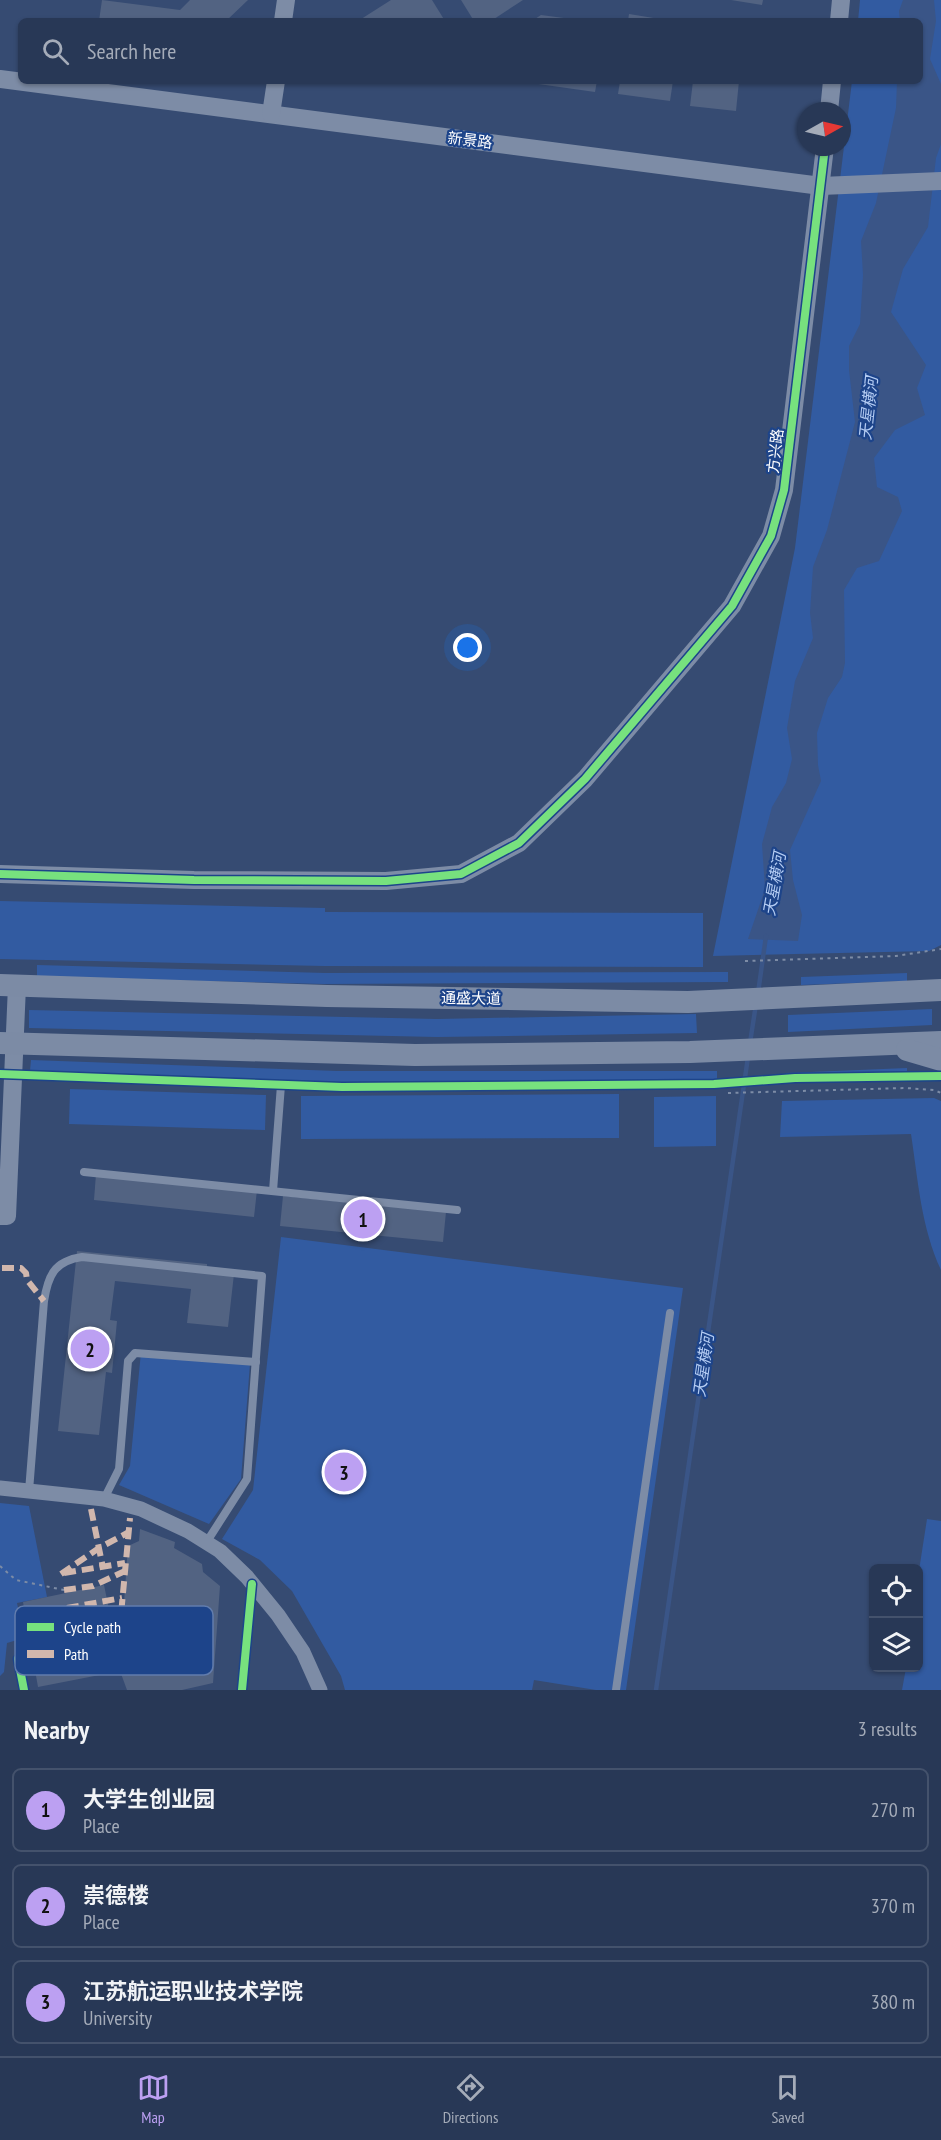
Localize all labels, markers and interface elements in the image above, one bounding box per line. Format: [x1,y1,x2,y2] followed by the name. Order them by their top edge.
[18,18,923,84] search box
[39,35,72,68] icon: search
[87,37,176,65] text: Search here
[797,102,851,156] north arrow
[447,128,493,152] street label: 新景路
[855,372,882,441] water label: 天星横河
[763,428,787,474] street label: 方兴路
[453,633,482,662] your location
[759,848,790,917] water label: 天星横河
[441,988,501,1008] street label: 通盛大道
[344,1196,382,1242] pin: 1
[70,1326,110,1372] pin: 2
[689,1329,718,1398] water label: 天星横河
[324,1450,364,1494] pin: 3
[869,1564,923,1672] map controls
[869,1564,923,1618] button: locate
[15,1606,213,1675] legend
[64,1617,121,1637] text: Cycle path
[869,1618,923,1672] button: layers
[64,1644,89,1664] text: Path
[24,1713,89,1746] text: Nearby
[858,1716,917,1742] text: 3 results
[83,1785,215,1813] text: 大学生创业园
[41,1797,50,1823] text: 1
[871,1797,915,1823] text: 270 m
[83,1813,120,1839] text: Place
[83,1881,149,1909] text: 崇德楼
[41,1893,50,1919] text: 2
[871,1893,915,1919] text: 370 m
[83,1909,120,1935] text: Place
[83,1977,303,2005] text: 江苏航运职业技术学院
[41,1989,50,2015] text: 3
[871,1989,915,2015] text: 380 m
[83,2005,152,2031] text: University
[137,2071,170,2127] tab: Map
[443,2071,498,2127] tab: Directions
[771,2071,804,2127] tab: Saved

